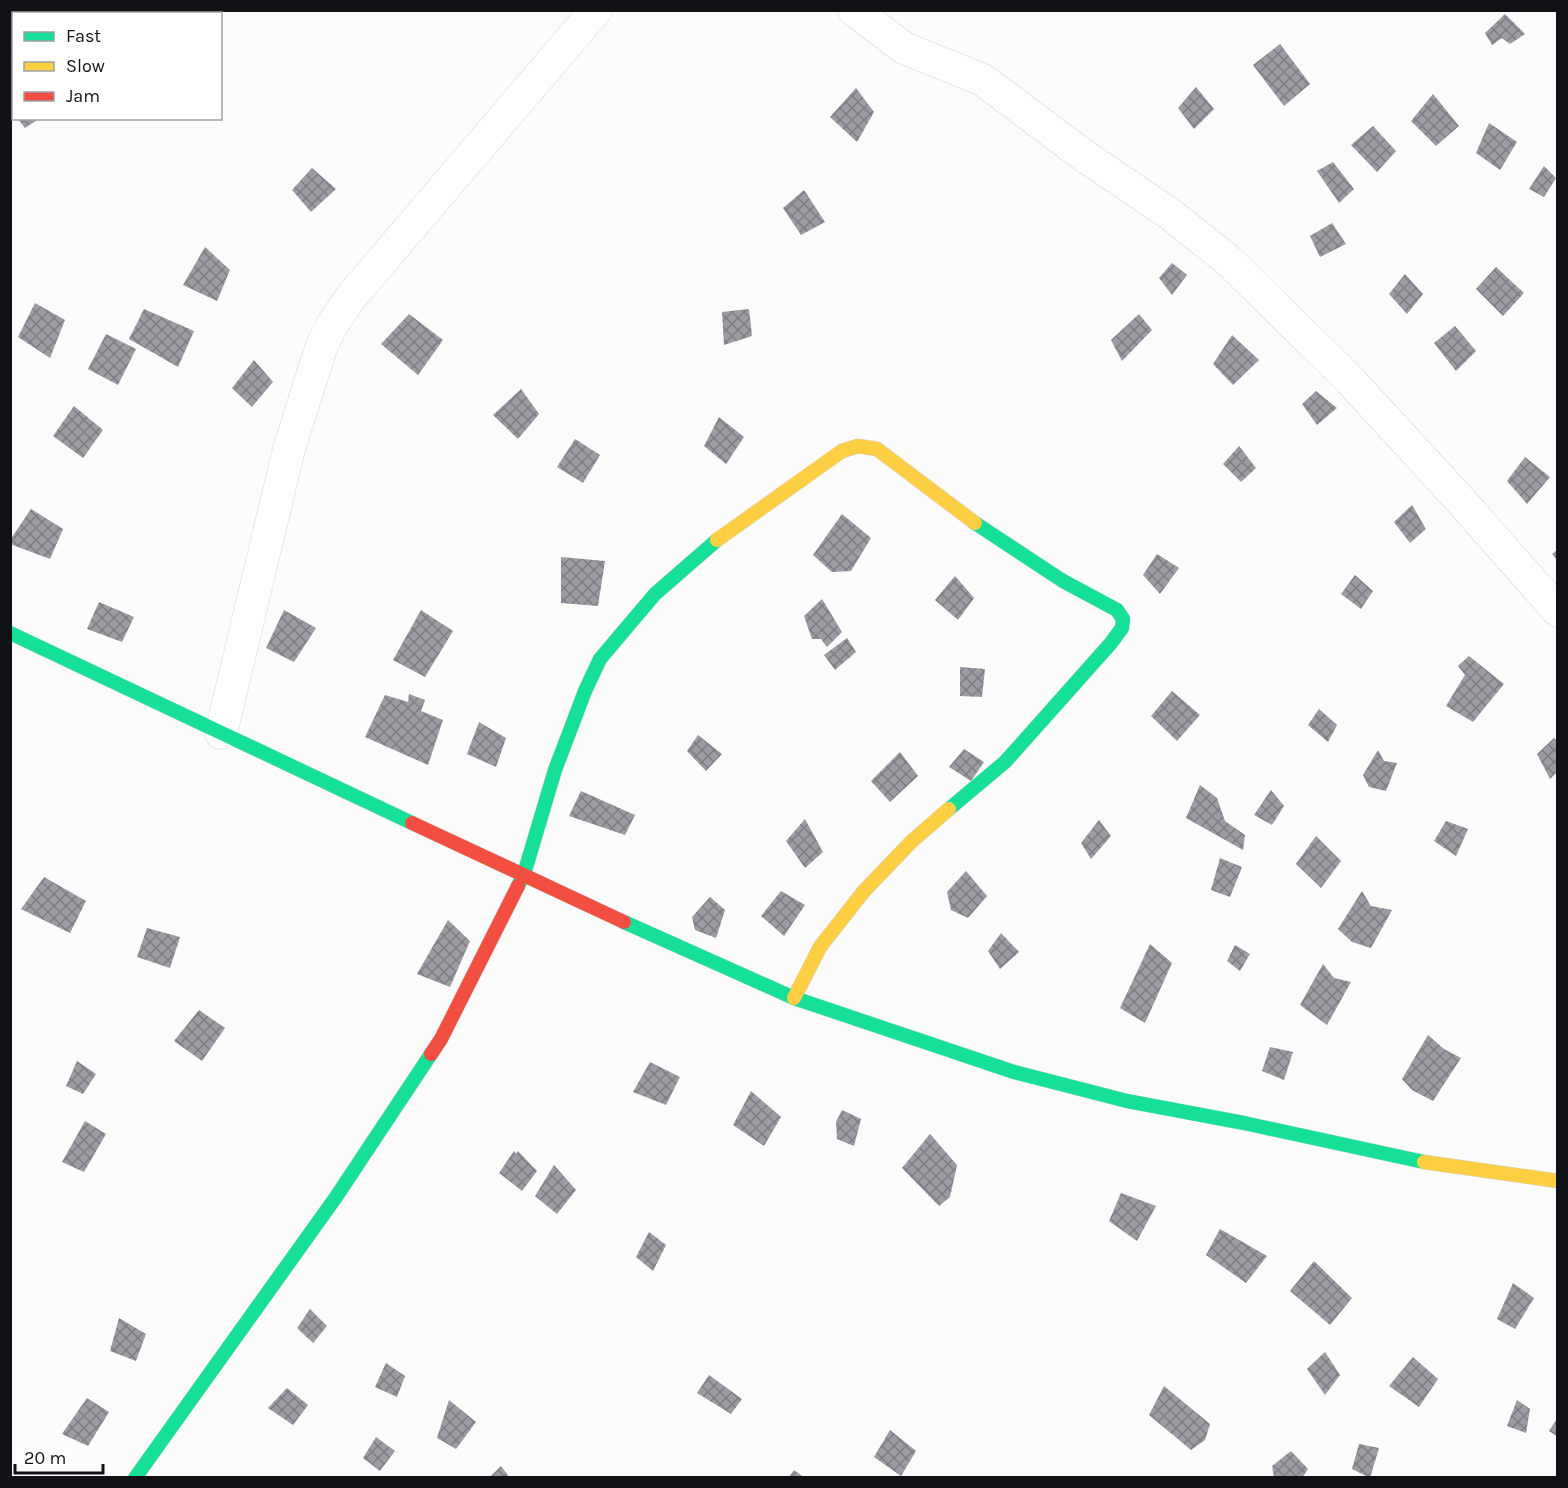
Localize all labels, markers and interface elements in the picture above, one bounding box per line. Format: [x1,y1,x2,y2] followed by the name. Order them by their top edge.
[12,12,222,120] legend
[66,25,101,47] text: Fast
[66,55,105,77] text: Slow
[66,85,100,107] text: Jam
[15,1437,104,1475] scale bar
[24,1447,66,1469] text: 20 m

